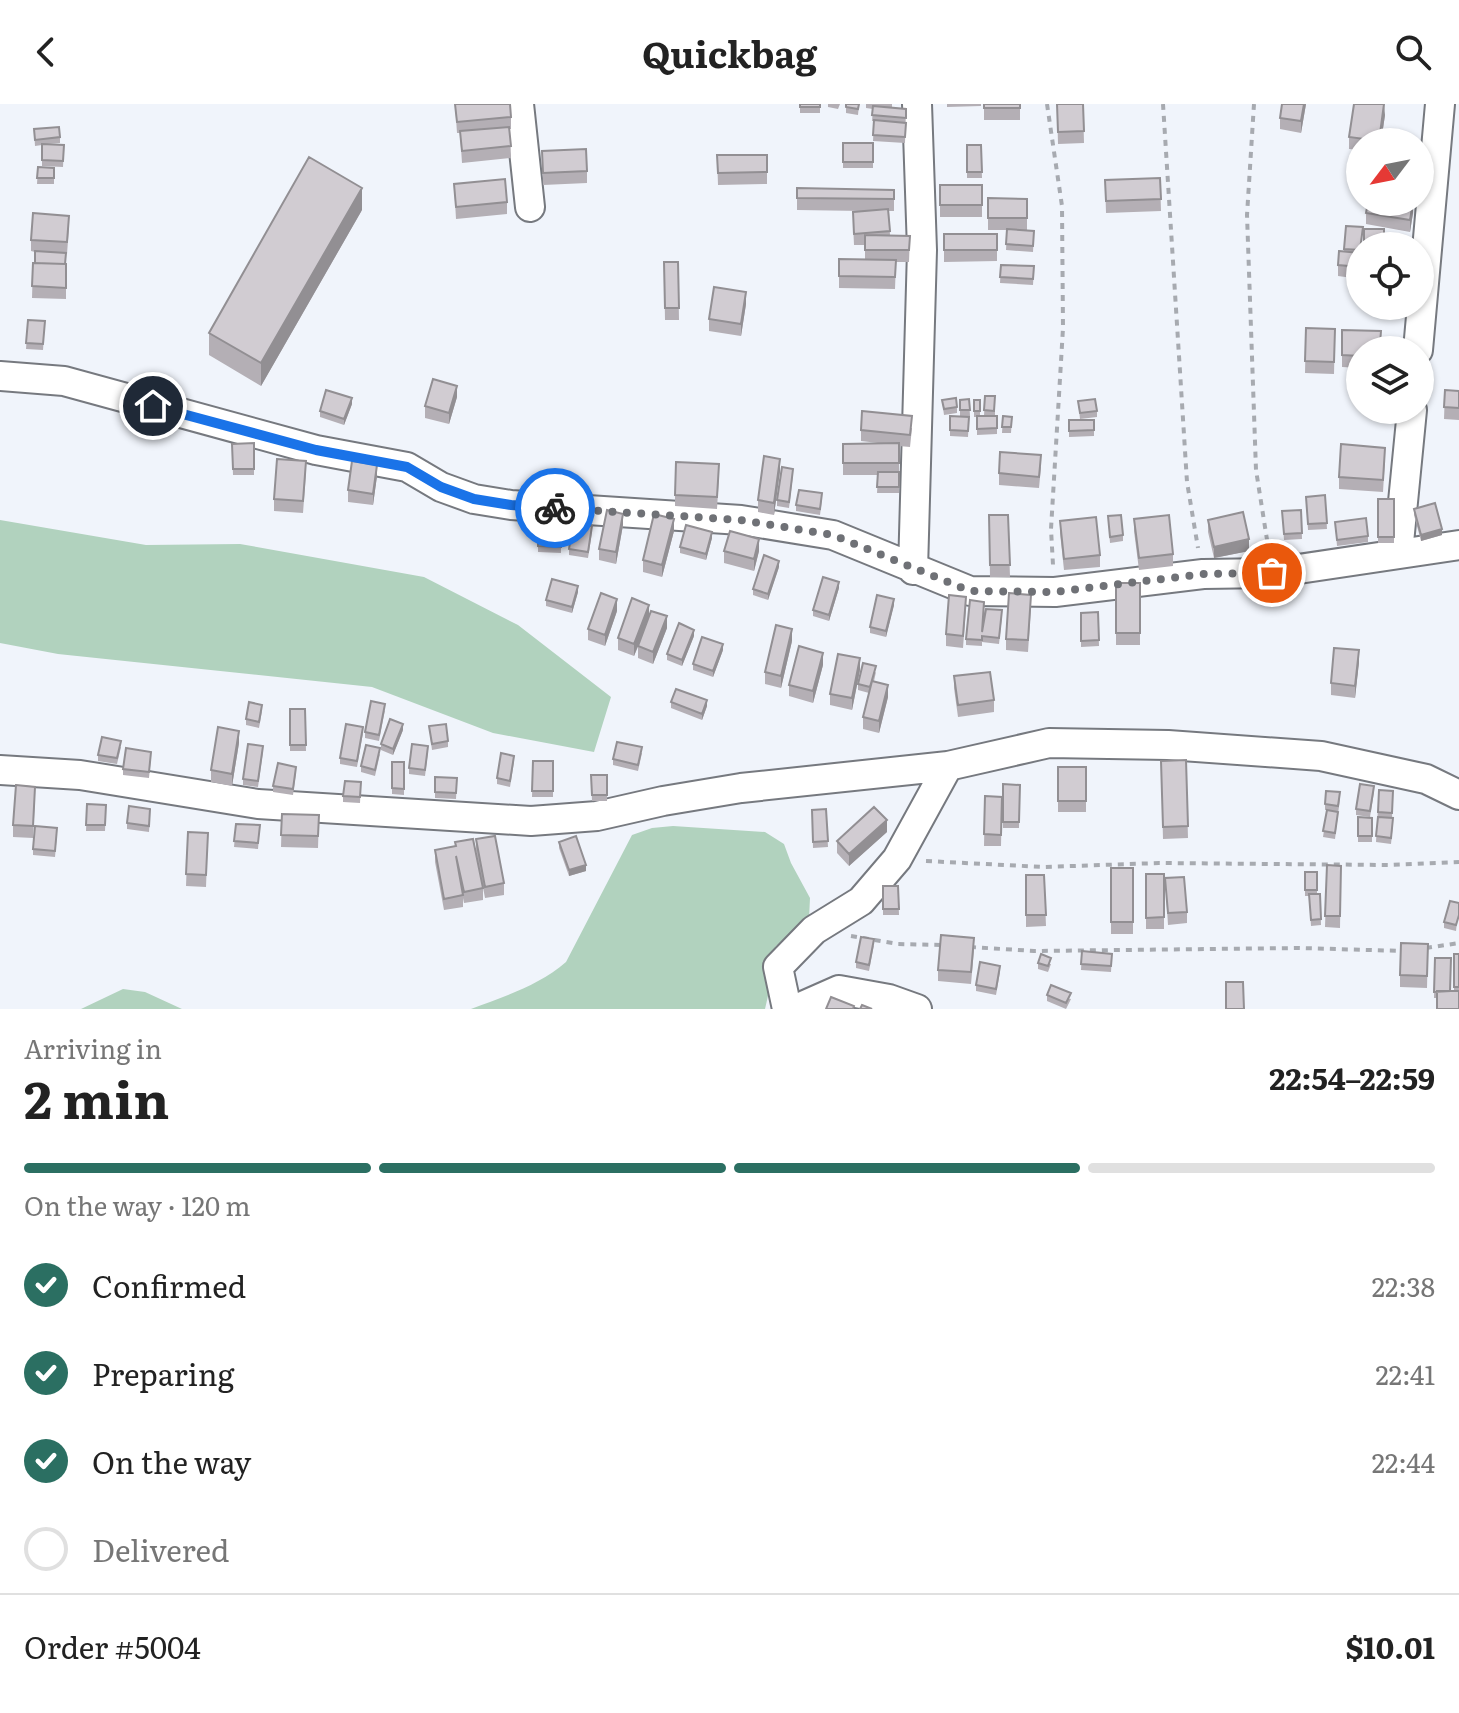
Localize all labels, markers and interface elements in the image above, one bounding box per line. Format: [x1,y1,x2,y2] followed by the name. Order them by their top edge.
[642,26,817,79] text: Quickbag
[24,30,68,74] icon: back
[1391,30,1435,74] icon: search
[1346,128,1434,216] north arrow
[1346,128,1434,424] map controls
[1346,232,1434,320] button: locate
[1346,336,1434,424] button: layers
[119,372,187,440] pin
[131,384,175,428] icon: home
[515,468,595,548] courier
[533,486,577,530] icon: bike
[1238,539,1306,607] pin
[1250,551,1294,595] icon: bag
[24,1028,162,1067] text: Arriving in
[1269,1055,1435,1099] text: 22:54–22:59
[24,1058,169,1135] text: 2 min
[24,1185,250,1224] text: On the way · 120 m
[24,1263,68,1307] icon: check
[92,1263,246,1307] text: Confirmed
[1372,1266,1435,1305] text: 22:38
[24,1351,68,1395] icon: check
[92,1351,234,1395] text: Preparing
[1376,1354,1435,1393] text: 22:41
[24,1439,68,1483] icon: check
[92,1439,251,1483] text: On the way
[1372,1442,1435,1481] text: 22:44
[92,1527,229,1571] text: Delivered
[24,1624,201,1668] text: Order #5004
[1345,1624,1435,1668] text: $10.01

